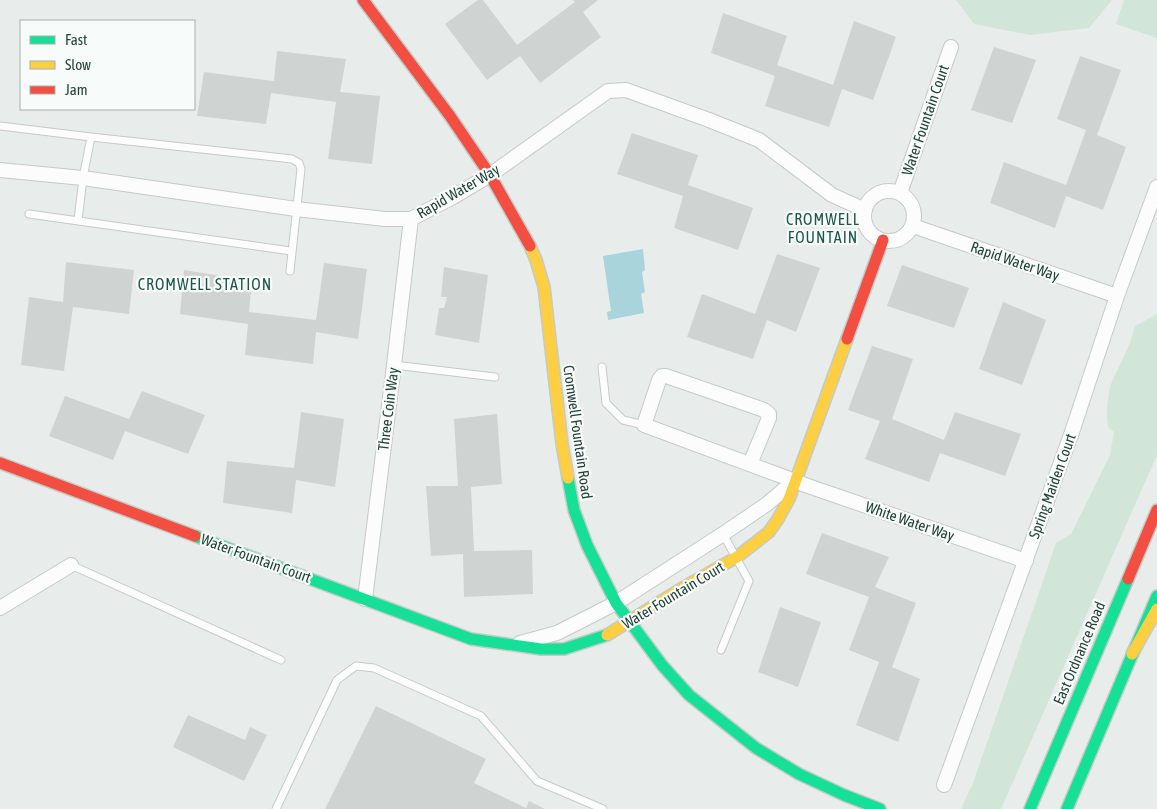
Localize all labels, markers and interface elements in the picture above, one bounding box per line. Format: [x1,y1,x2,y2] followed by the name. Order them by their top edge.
[20,20,195,110] legend
[65,31,87,48] text: Fast
[65,56,91,73] text: Slow
[898,62,952,178] street label: Water Fountain Court
[65,81,88,98] text: Jam
[414,160,502,222] street label: Rapid Water Way
[786,210,860,246] district label: CROMWELL FOUNTAIN
[968,238,1062,284] street label: Rapid Water Way
[138,275,272,293] district label: CROMWELL STATION
[560,364,596,500] street label: Cromwell Fountain Road
[374,366,402,452] street label: Three Coin Way
[1025,431,1079,541] street label: Spring Maiden Court
[863,498,957,544] street label: White Water Way
[199,530,313,586] street label: Water Fountain Court
[619,558,727,632] street label: Water Fountain Court
[1050,599,1108,707] street label: East Ordnance Road

